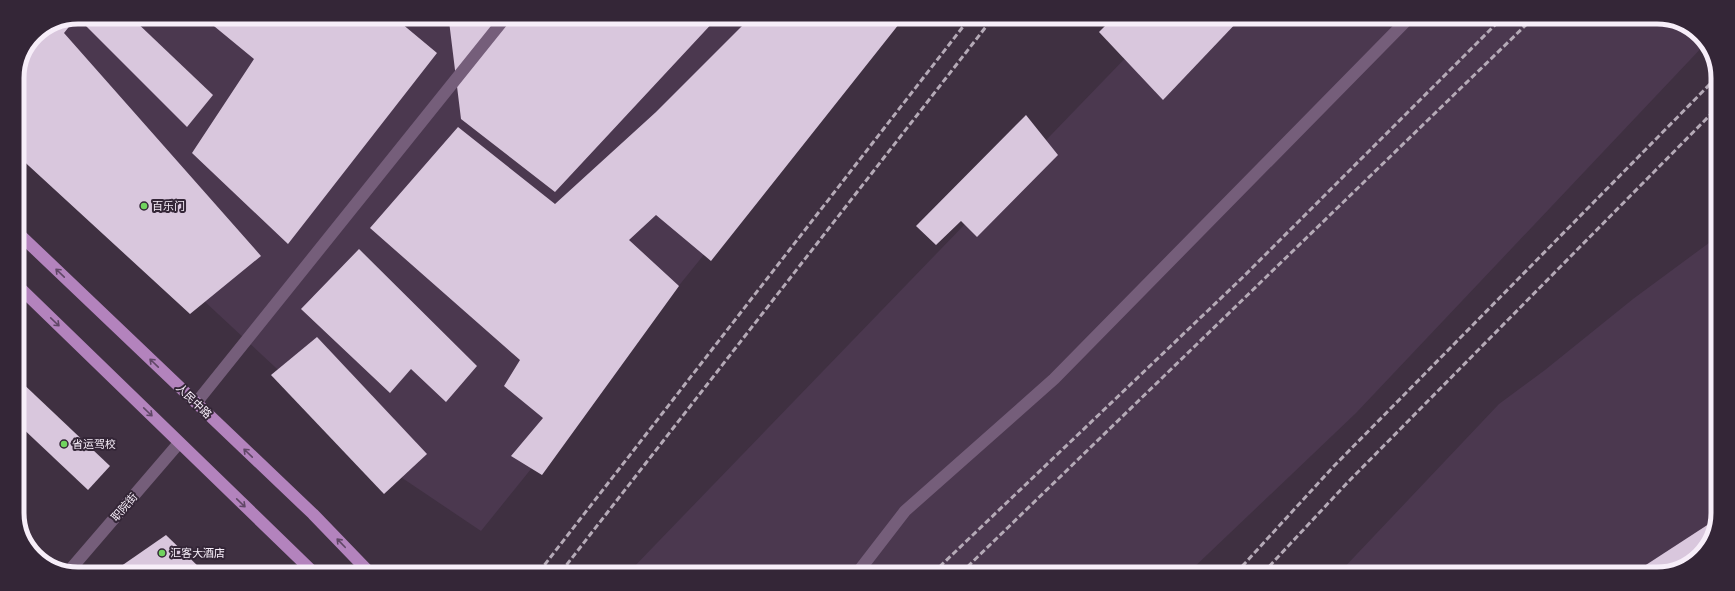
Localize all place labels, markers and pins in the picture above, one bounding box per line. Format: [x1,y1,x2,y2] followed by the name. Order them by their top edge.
[152,200,185,213] place label: 百乐门
[139,201,149,211] marker: 百乐门
[72,438,116,451] place label: 省运驾校
[59,439,69,449] marker: 省运驾校
[170,547,225,560] place label: 汇客大酒店
[157,548,167,558] marker: 汇客大酒店

